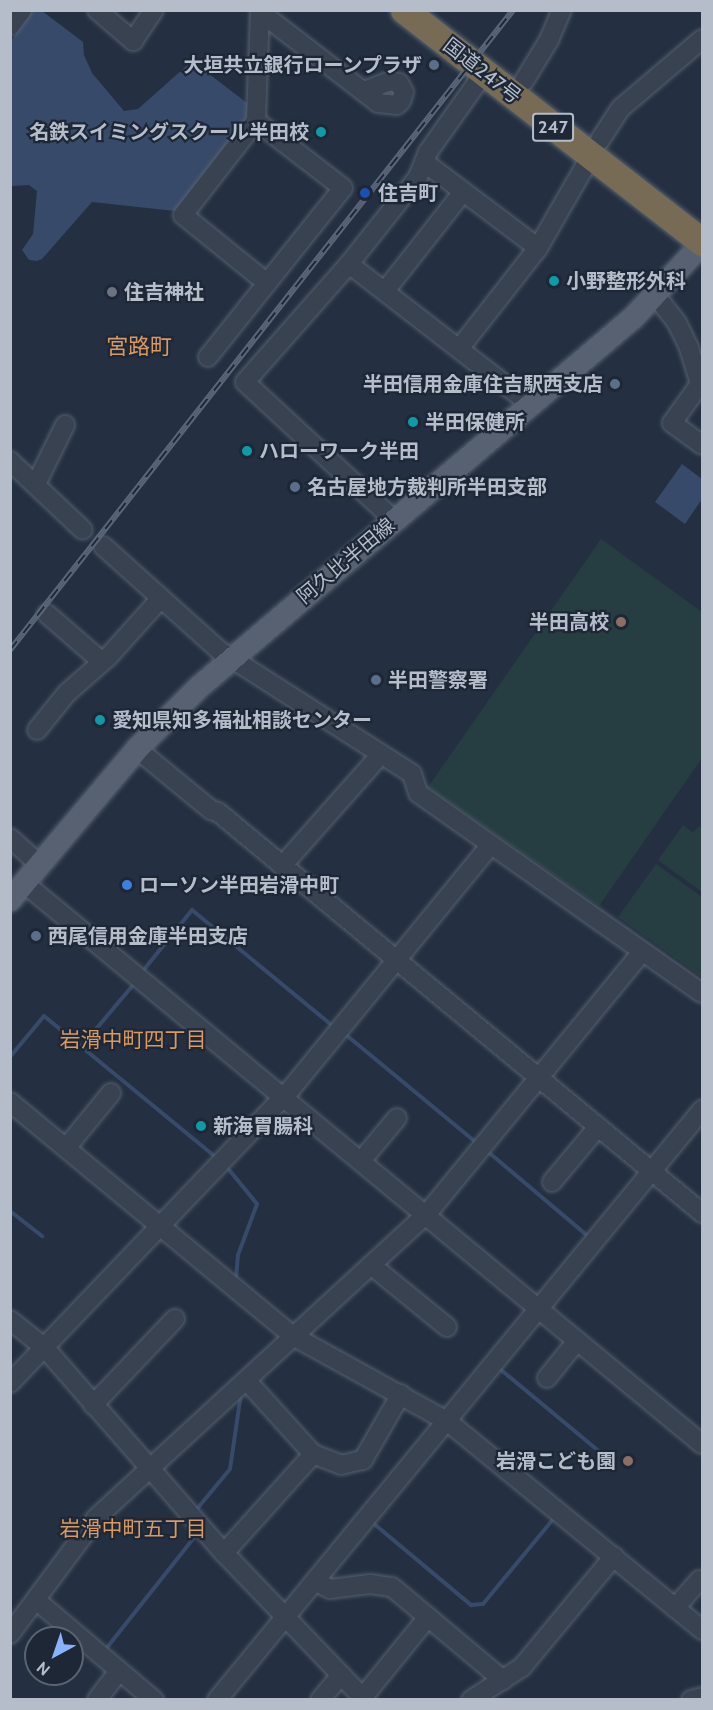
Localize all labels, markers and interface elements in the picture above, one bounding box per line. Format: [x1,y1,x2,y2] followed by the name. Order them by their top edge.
[438,33,526,109] street label: 国道247号
[182,53,422,77] place label: 大垣共立銀行ローンプラザ
[427,58,441,72] marker: 大垣共立銀行ローンプラザ
[532,112,574,142] road number: 247
[29,120,309,144] place label: 名鉄スイミングスクール半田校
[314,125,328,139] marker: 名鉄スイミングスクール半田校
[378,181,438,205] place label: 住吉町
[356,184,374,202] marker: 住吉町
[566,269,686,293] place label: 小野整形外科
[547,274,561,288] marker: 小野整形外科
[124,280,204,304] place label: 住吉神社
[105,285,119,299] marker: 住吉神社
[106,334,172,360] district label: 宮路町
[363,372,603,396] place label: 半田信用金庫住吉駅西支店
[608,377,622,391] marker: 半田信用金庫住吉駅西支店
[425,410,525,434] place label: 半田保健所
[406,415,420,429] marker: 半田保健所
[259,439,419,463] place label: ハローワーク半田
[240,444,254,458] marker: ハローワーク半田
[307,475,547,499] place label: 名古屋地方裁判所半田支部
[288,480,302,494] marker: 名古屋地方裁判所半田支部
[292,513,400,609] street label: 阿久比半田線
[529,610,609,634] place label: 半田高校
[614,615,628,629] marker: 半田高校
[388,668,488,692] place label: 半田警察署
[369,673,383,687] marker: 半田警察署
[112,708,372,732] place label: 愛知県知多福祉相談センター
[93,713,107,727] marker: 愛知県知多福祉相談センター
[139,873,339,897] place label: ローソン半田岩滑中町
[120,878,134,892] marker: ローソン半田岩滑中町
[48,924,248,948] place label: 西尾信用金庫半田支店
[29,929,43,943] marker: 西尾信用金庫半田支店
[60,1027,206,1053] district label: 岩滑中町四丁目
[213,1114,313,1138] place label: 新海胃腸科
[194,1119,208,1133] marker: 新海胃腸科
[496,1449,616,1473] place label: 岩滑こども園
[621,1454,635,1468] marker: 岩滑こども園
[60,1516,206,1542] district label: 岩滑中町五丁目
[24,1626,84,1686] north arrow
[33,1658,54,1680] text: N

